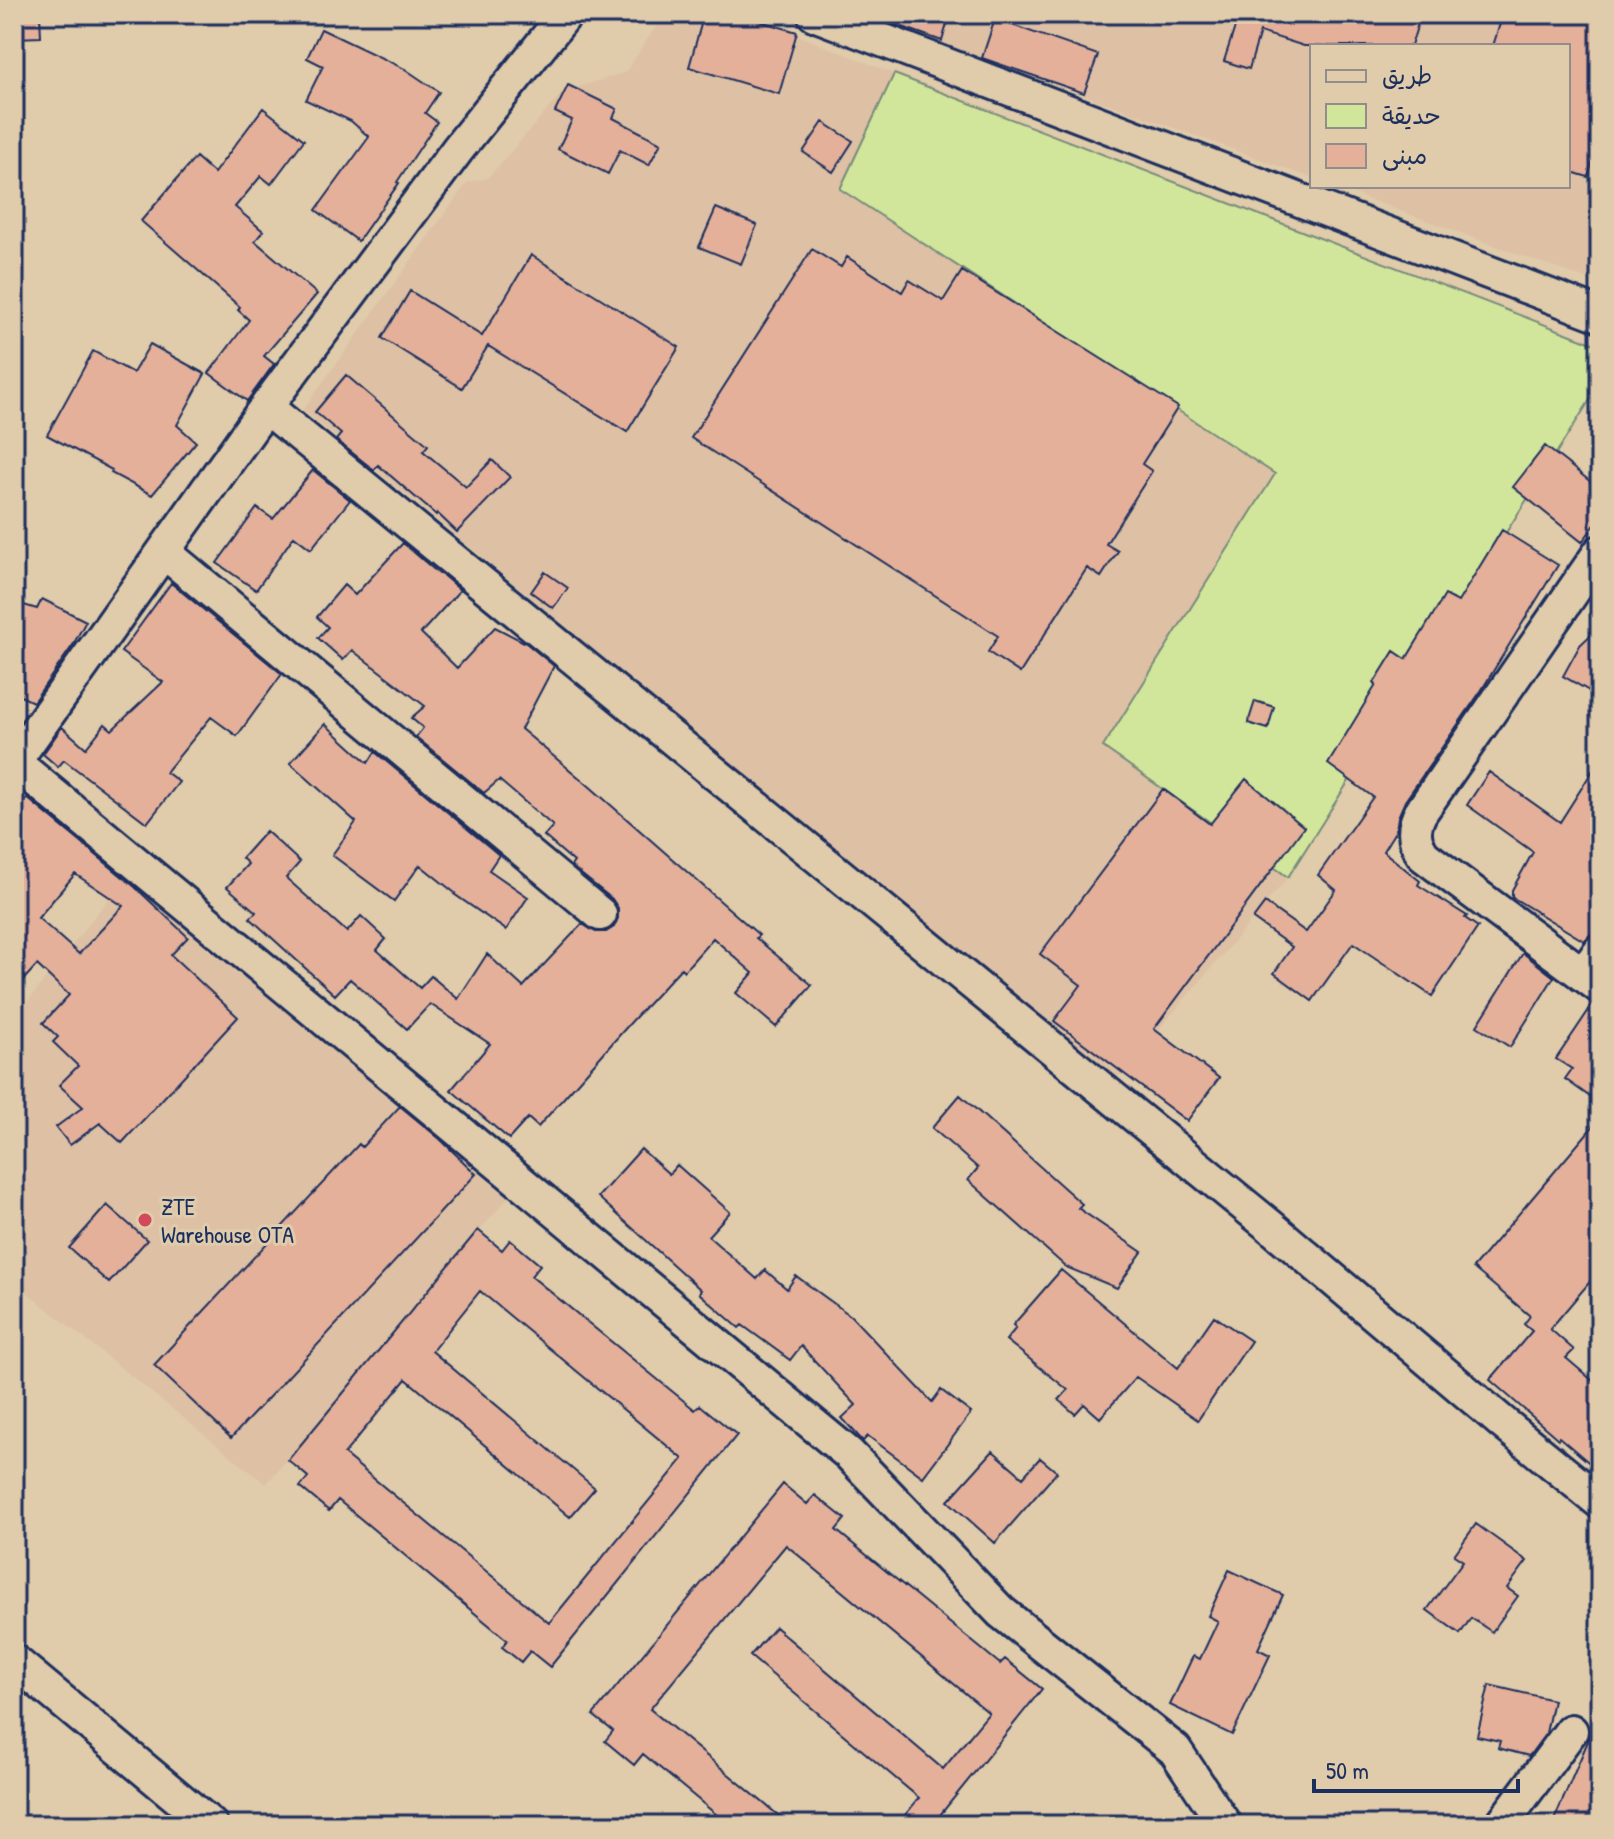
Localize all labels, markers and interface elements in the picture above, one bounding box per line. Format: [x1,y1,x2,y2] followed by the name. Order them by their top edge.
[1310,44,1570,188] legend
[1382,59,1432,91] text: طريق
[1382,99,1441,131] text: حديقة
[1382,139,1427,171] text: مبنى
[161,1190,294,1250] place label: ZTE Warehouse OTA
[136,1211,154,1229] marker: ZTE Warehouse OTA
[1314,1743,1518,1793] scale bar
[1326,1754,1369,1786] text: 50 m

